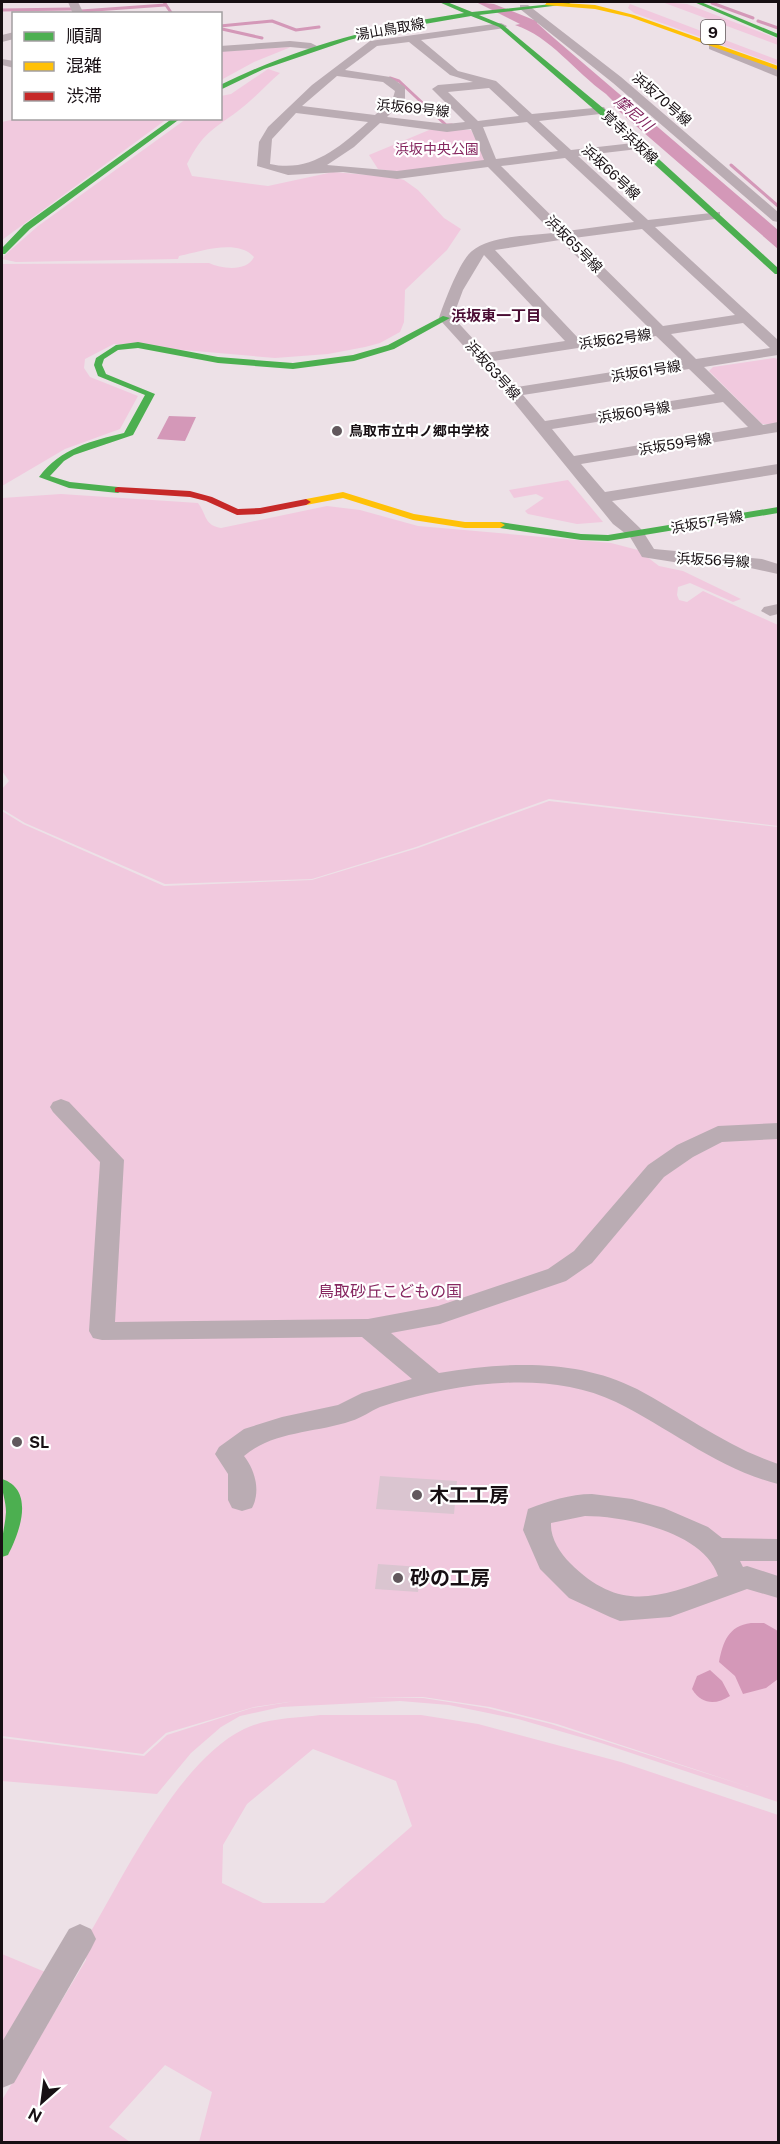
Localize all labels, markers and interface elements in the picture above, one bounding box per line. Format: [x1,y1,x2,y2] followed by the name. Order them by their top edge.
[12,12,222,120] legend
[354,15,426,43] street label: 湯山鳥取線
[701,20,725,44] road number: 9
[66,25,102,46] text: 順調
[66,55,102,76] text: 混雑
[629,69,695,129] street label: 浜坂70号線
[66,85,102,106] text: 渋滞
[611,92,658,135] water label: 摩尼川
[376,96,450,120] street label: 浜坂69号線
[599,107,661,167] street label: 覚寺浜坂線
[395,141,479,157] park label: 浜坂中央公園
[579,141,643,203] street label: 浜坂66号線
[542,212,606,276] street label: 浜坂65号線
[451,307,541,324] district label: 浜坂東一丁目
[578,326,652,352] street label: 浜坂62号線
[462,337,524,403] street label: 浜坂63号線
[610,358,682,384] street label: 浜坂61号線
[597,398,671,426] street label: 浜坂60号線
[349,423,489,439] place label: 鳥取市立中ノ郷中学校
[330,424,344,438] marker: 鳥取市立中ノ郷中学校
[637,430,713,458] street label: 浜坂59号線
[669,508,745,536] street label: 浜坂57号線
[676,550,750,570] street label: 浜坂56号線
[318,1282,462,1301] park label: 鳥取砂丘こどもの国
[29,1433,49,1452] place label: SL
[10,1435,24,1449] marker: SL
[429,1483,509,1507] place label: 木工工房
[410,1488,424,1502] marker: 木工工房
[410,1566,490,1590] place label: 砂の工房
[391,1571,405,1585] marker: 砂の工房
[12,2072,72,2132] north arrow
[25,2103,45,2126] text: N

